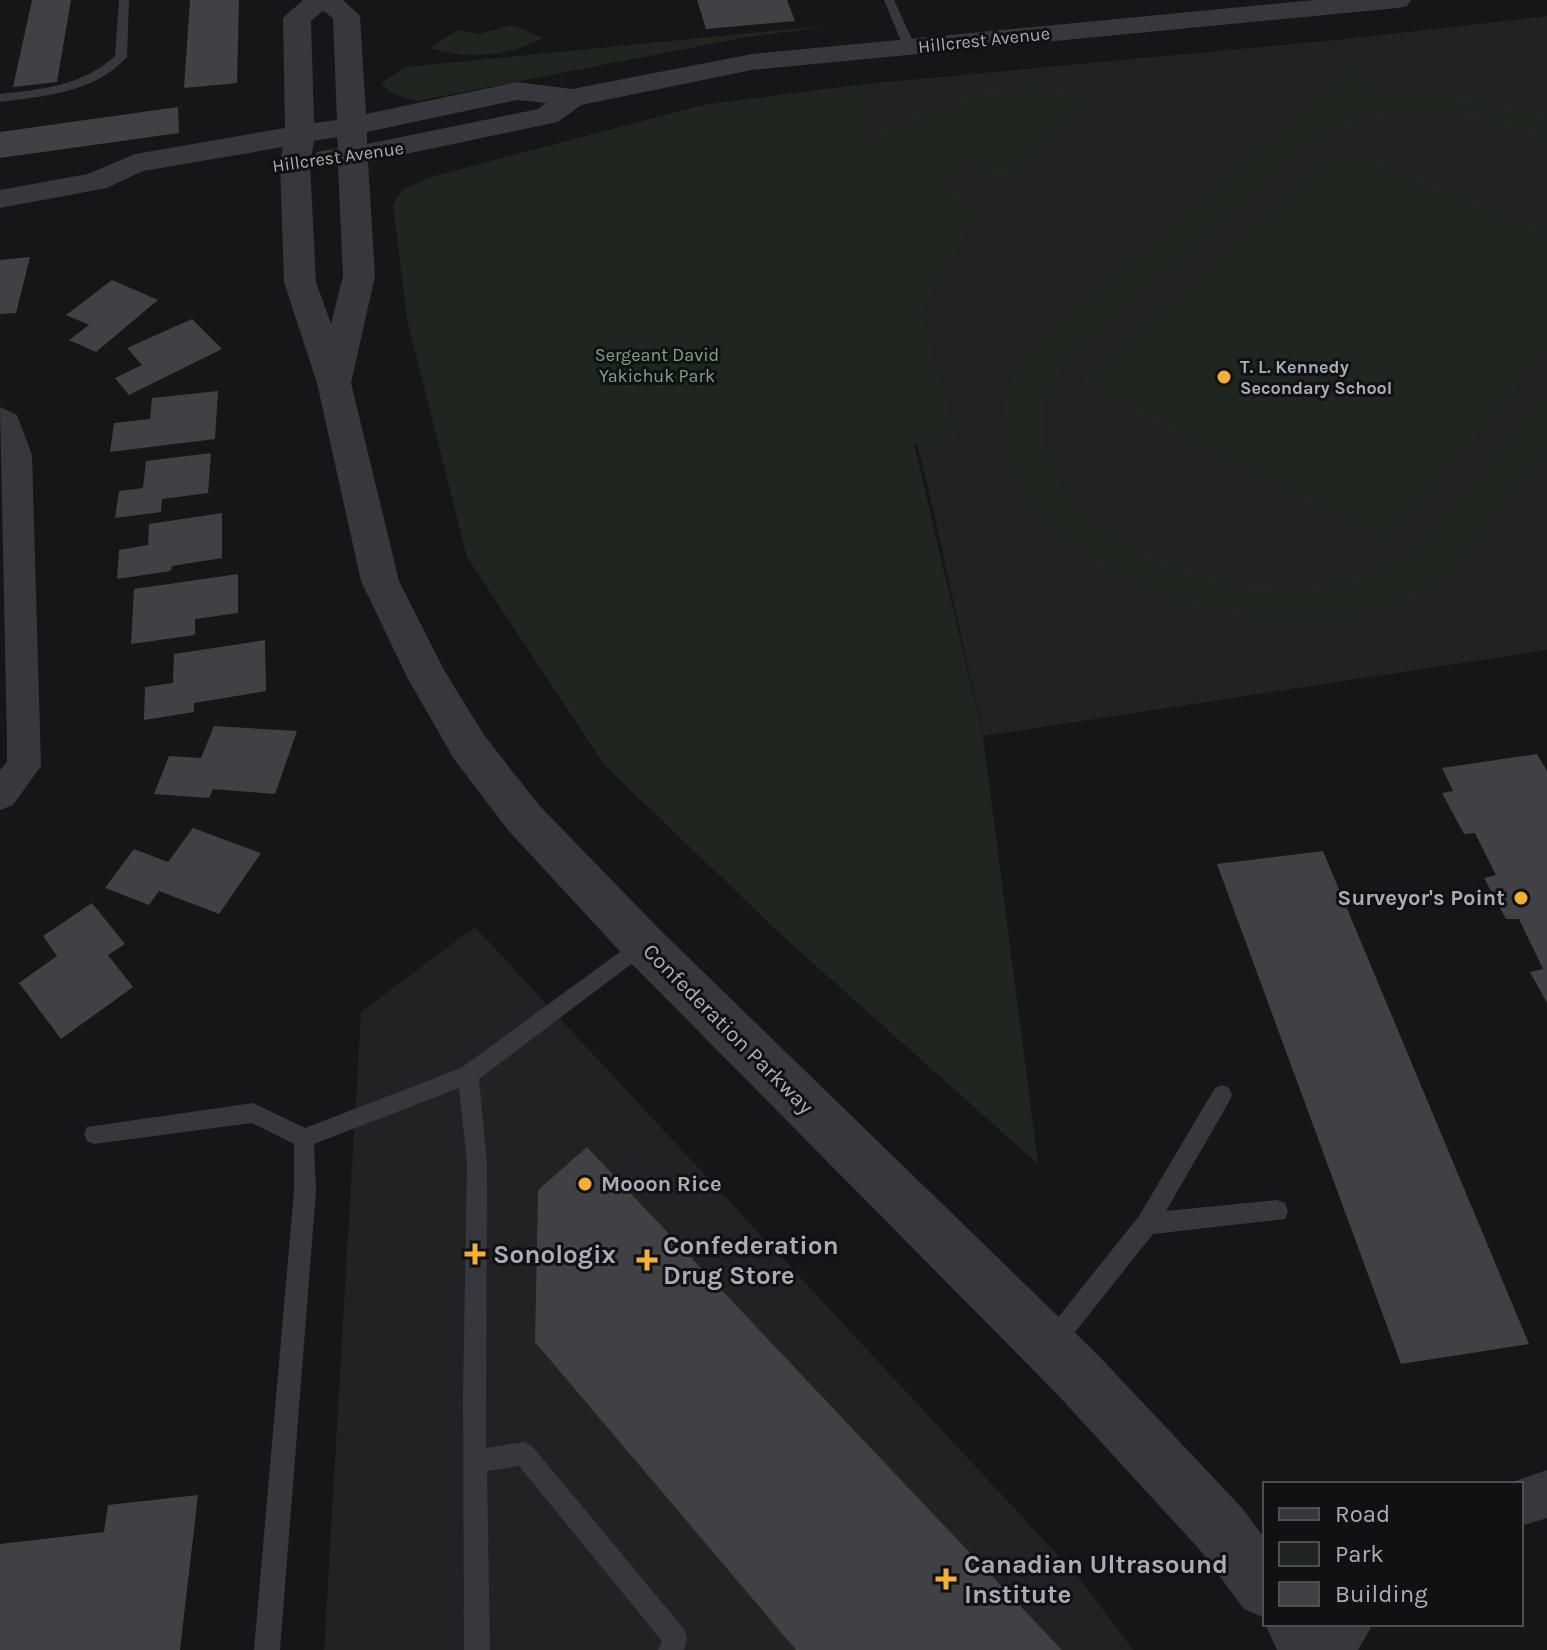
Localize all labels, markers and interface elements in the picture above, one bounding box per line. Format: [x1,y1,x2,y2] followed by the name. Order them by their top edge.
[917,22,1051,58] street label: Hillcrest Avenue
[271,137,405,177] street label: Hillcrest Avenue
[595,344,719,387] park label: Sergeant David Yakichuk Park
[1240,356,1392,399] place label: T. L. Kennedy Secondary School
[1215,368,1233,386] marker: T. L. Kennedy Secondary School
[1337,885,1505,911] place label: Surveyor's Point
[1512,889,1530,907] marker: Surveyor's Point
[637,938,819,1120] street label: Confederation Parkway
[601,1171,722,1197] place label: Mooon Rice
[576,1175,594,1193] marker: Mooon Rice
[663,1230,839,1291] place label: Confederation Drug Store
[493,1239,616,1270] place label: Sonologix
[464,1243,486,1265] marker: Sonologix
[638,1251,656,1269] marker: Confederation Drug Store
[1263,1482,1523,1626] legend
[1335,1500,1390,1528] text: Road
[1335,1540,1384,1568] text: Park
[964,1549,1228,1610] place label: Canadian Ultrasound Institute
[935,1568,957,1590] marker: Canadian Ultrasound Institute
[1335,1580,1428,1608] text: Building

